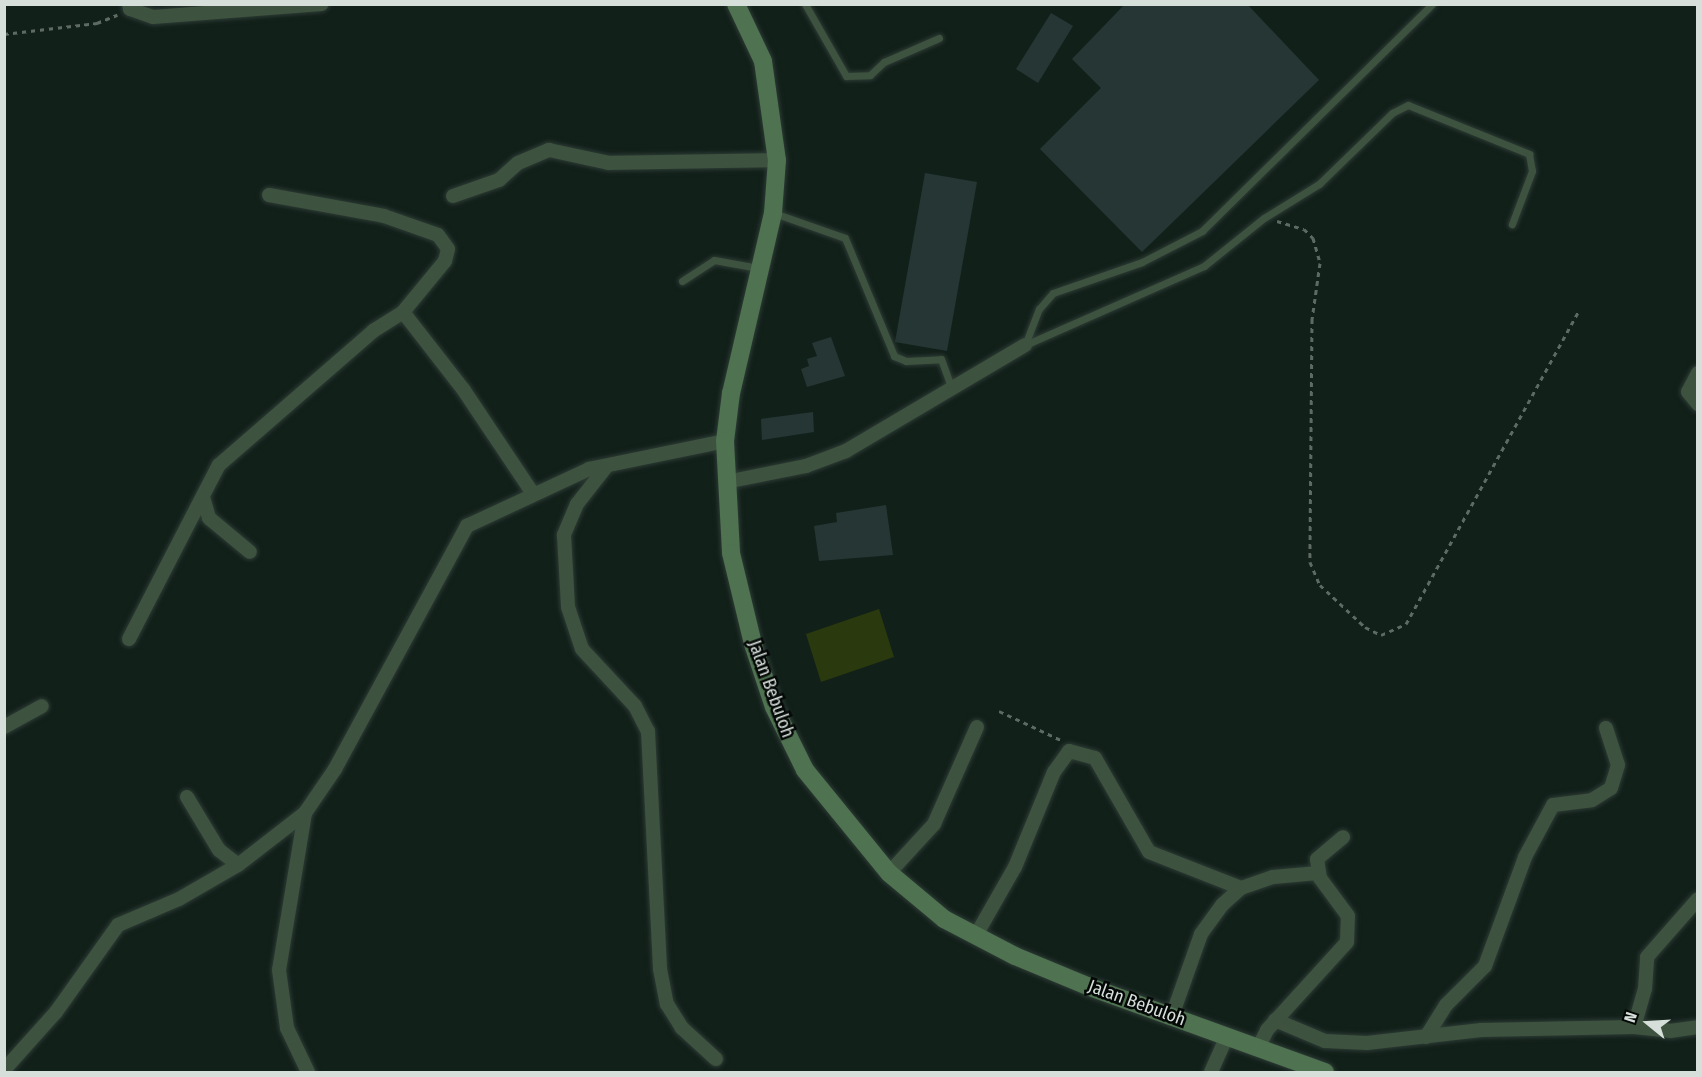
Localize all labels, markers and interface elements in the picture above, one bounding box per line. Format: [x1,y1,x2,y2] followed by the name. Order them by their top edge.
[743,637,799,741] street label: Jalan Bebuloh
[1085,975,1189,1031] street label: Jalan Bebuloh
[1618,993,1678,1053] north arrow
[1620,1010,1641,1025] text: N

